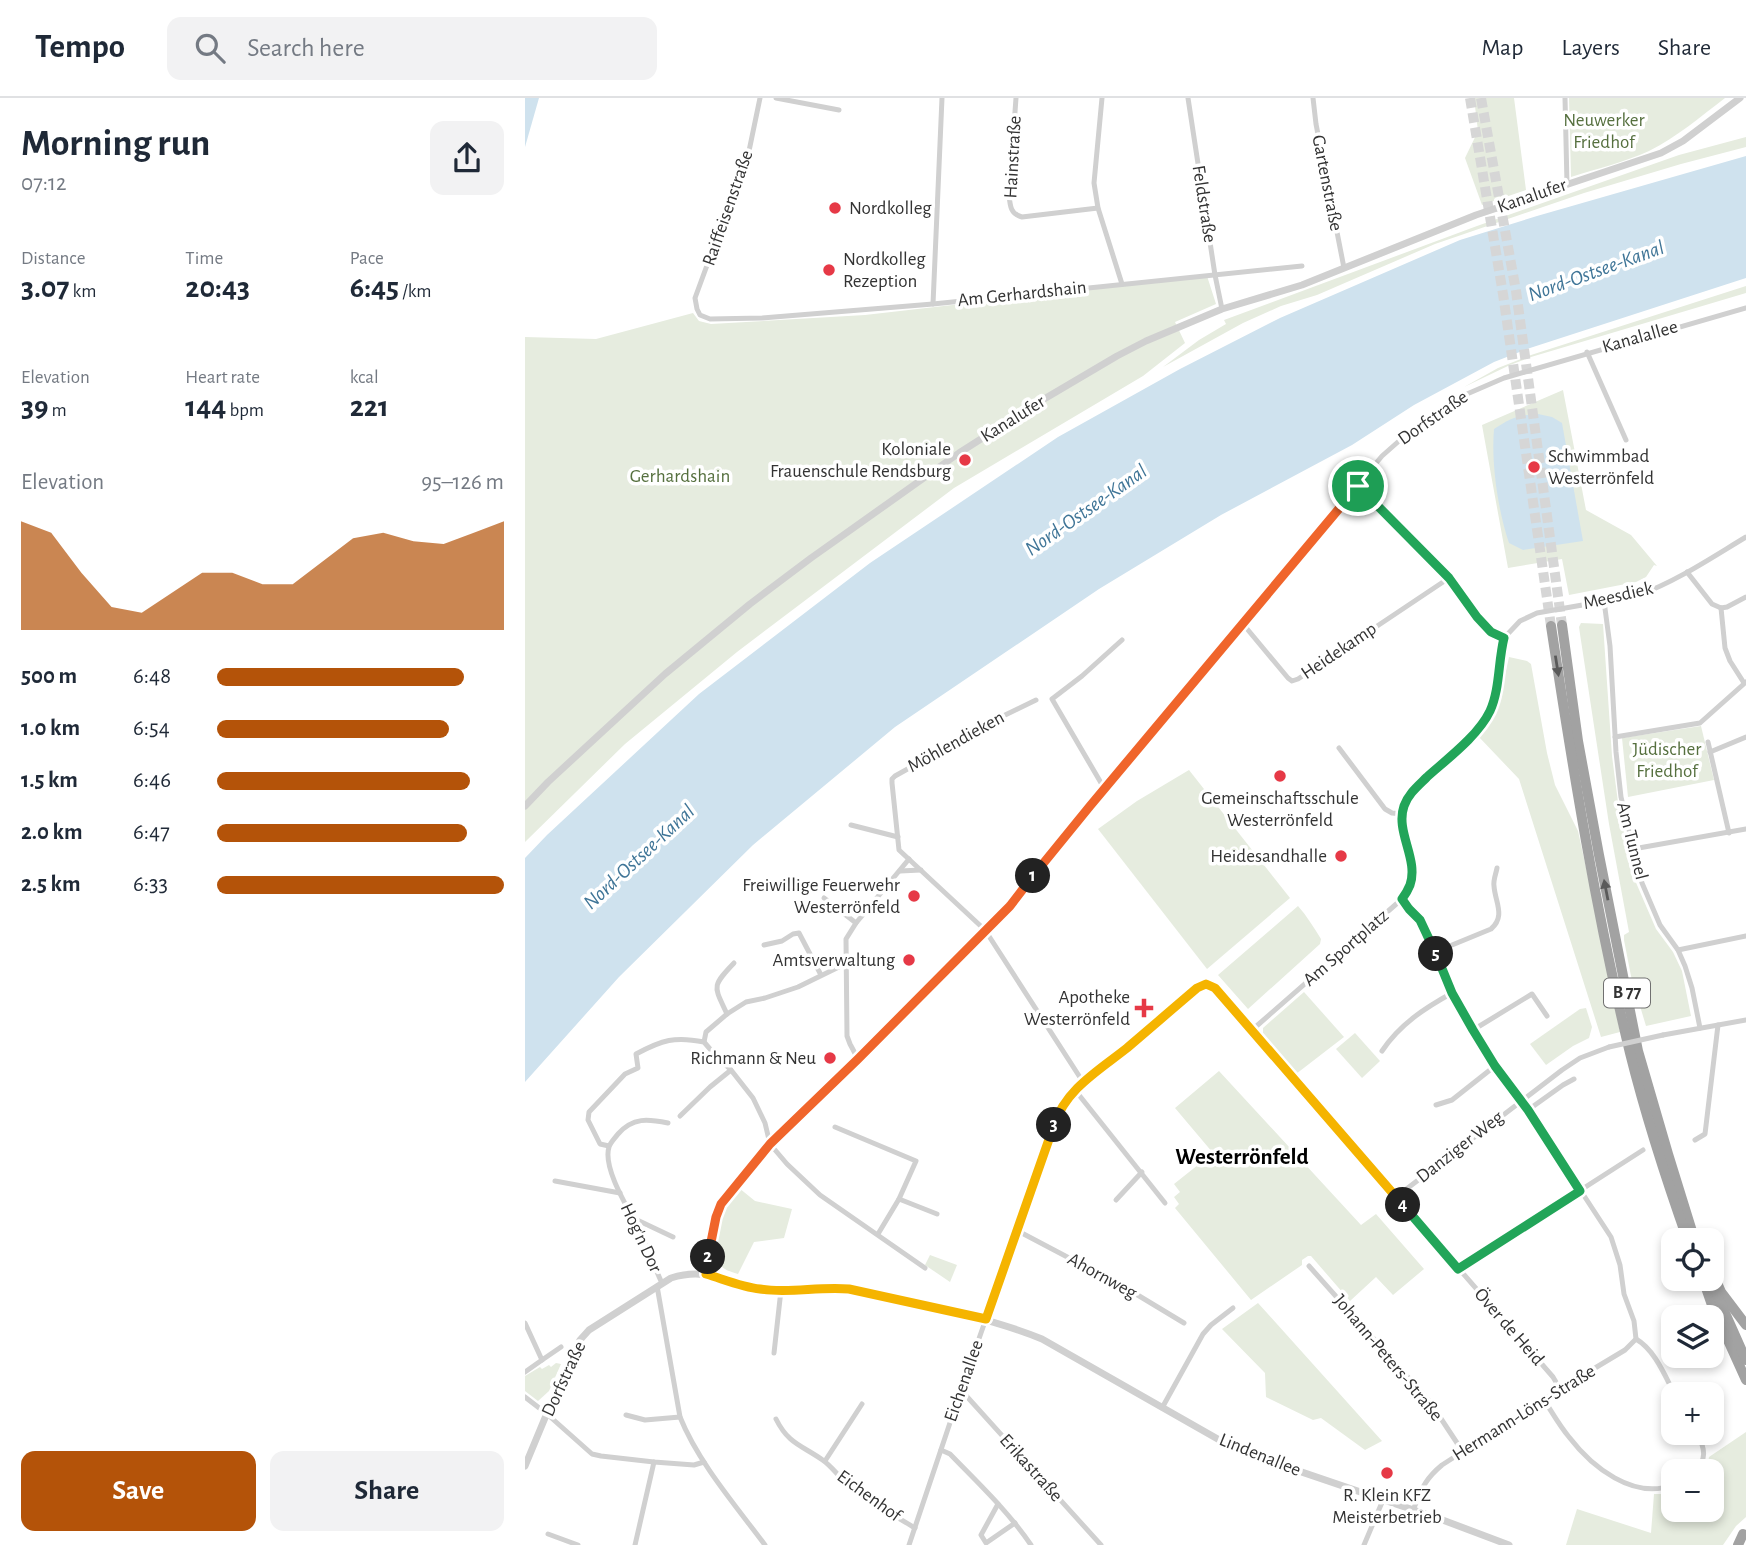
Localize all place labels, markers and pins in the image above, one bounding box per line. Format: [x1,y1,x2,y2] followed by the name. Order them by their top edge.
[849,199,932,218] place label: Nordkolleg
[827,200,843,216] marker: Nordkolleg
[843,250,926,291] place label: Nordkolleg Rezeption
[821,262,837,278] marker: Nordkolleg Rezeption
[770,440,952,481] place label: Koloniale Frauenschule Rendsburg
[1548,447,1654,488] place label: Schwimmbad Westerrönfeld
[957,452,973,468] marker: Koloniale Frauenschule Rendsburg
[1328,456,1388,516] pin
[1526,459,1542,475] marker: Schwimmbad Westerrönfeld
[1272,768,1288,784] marker: Gemeinschaftsschule Westerrönfeld
[1201,789,1359,830] place label: Gemeinschaftsschule Westerrönfeld
[1210,847,1327,866] place label: Heidesandhalle
[1333,848,1349,864] marker: Heidesandhalle
[1015,858,1051,894] pin: 1
[742,876,900,917] place label: Freiwillige Feuerwehr Westerrönfeld
[906,888,922,904] marker: Freiwillige Feuerwehr Westerrönfeld
[1419,936,1453,972] pin: 5
[772,951,896,970] place label: Amtsverwaltung
[901,952,917,968] marker: Amtsverwaltung
[1024,988,1130,1029] place label: Apotheke Westerrönfeld
[1136,1000,1152,1016] marker: Apotheke Westerrönfeld
[690,1049,816,1068] place label: Richmann & Neu
[822,1050,838,1066] marker: Richmann & Neu
[1037,1108,1071,1142] pin: 3
[1385,1188,1421,1222] pin: 4
[691,1240,725,1274] pin: 2
[1379,1465,1395,1481] marker: R. Klein KFZ Meisterbetrieb
[1332,1486,1442,1527] place label: R. Klein KFZ Meisterbetrieb

